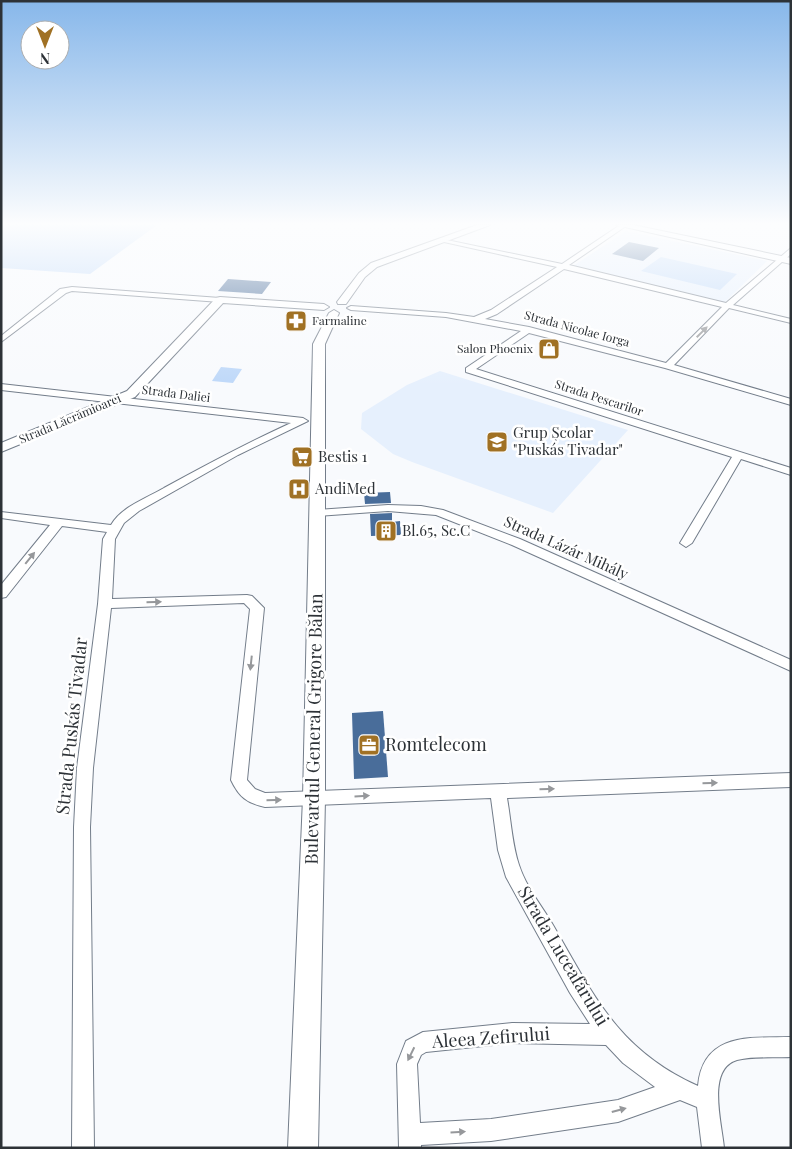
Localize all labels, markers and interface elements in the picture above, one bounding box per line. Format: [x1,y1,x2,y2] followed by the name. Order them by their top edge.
[20,20,70,70] north arrow
[40,49,50,68] text: N
[523,306,632,350] street label: Strada Nicolae Iorga
[284,309,308,333] pharmacy icon: Farmaline
[312,312,367,328] place label: Farmaline
[696,326,708,338] one-way arrow
[537,337,561,361] shop icon: Salon Phoenix
[457,340,534,356] place label: Salon Phoenix
[553,375,646,419] street label: Strada Pescarilor
[141,381,212,405] street label: Strada Daliei
[16,389,124,447] street label: Strada Lăcrămioarei
[513,422,623,459] place label: Grup Școlar "Puskás Tivadar"
[485,430,509,454] school or university icon: Grup Școlar "Puskás Tivadar"
[290,445,314,469] supermarket icon: Bestis 1
[318,446,368,466] place label: Bestis 1
[287,477,311,501] hospital icon: AndiMed
[314,478,376,498] place label: AndiMed
[501,511,632,584] street label: Strada Lázár Mihály
[374,519,398,543] building icon: Bl.65, Sc.C
[402,520,470,540] place label: Bl.65, Sc.C
[24,552,35,565] one-way arrow
[299,593,327,865] street label: Bulevardul General Grigore Bălan
[146,598,162,606] one-way arrow
[50,636,92,816] street label: Strada Puskás Tivadar
[247,656,255,672] one-way arrow
[385,732,487,756] place label: Romtelecom
[357,733,381,757] office icon: Romtelecom
[702,778,718,786] one-way arrow
[539,784,555,792] one-way arrow
[355,792,371,800] one-way arrow
[266,795,282,803] one-way arrow
[513,881,615,1030] street label: Strada Luceafărului
[430,1021,551,1053] street label: Aleea Zefirului
[407,1047,416,1062] one-way arrow
[611,1106,627,1114] one-way arrow
[450,1128,466,1136] one-way arrow

